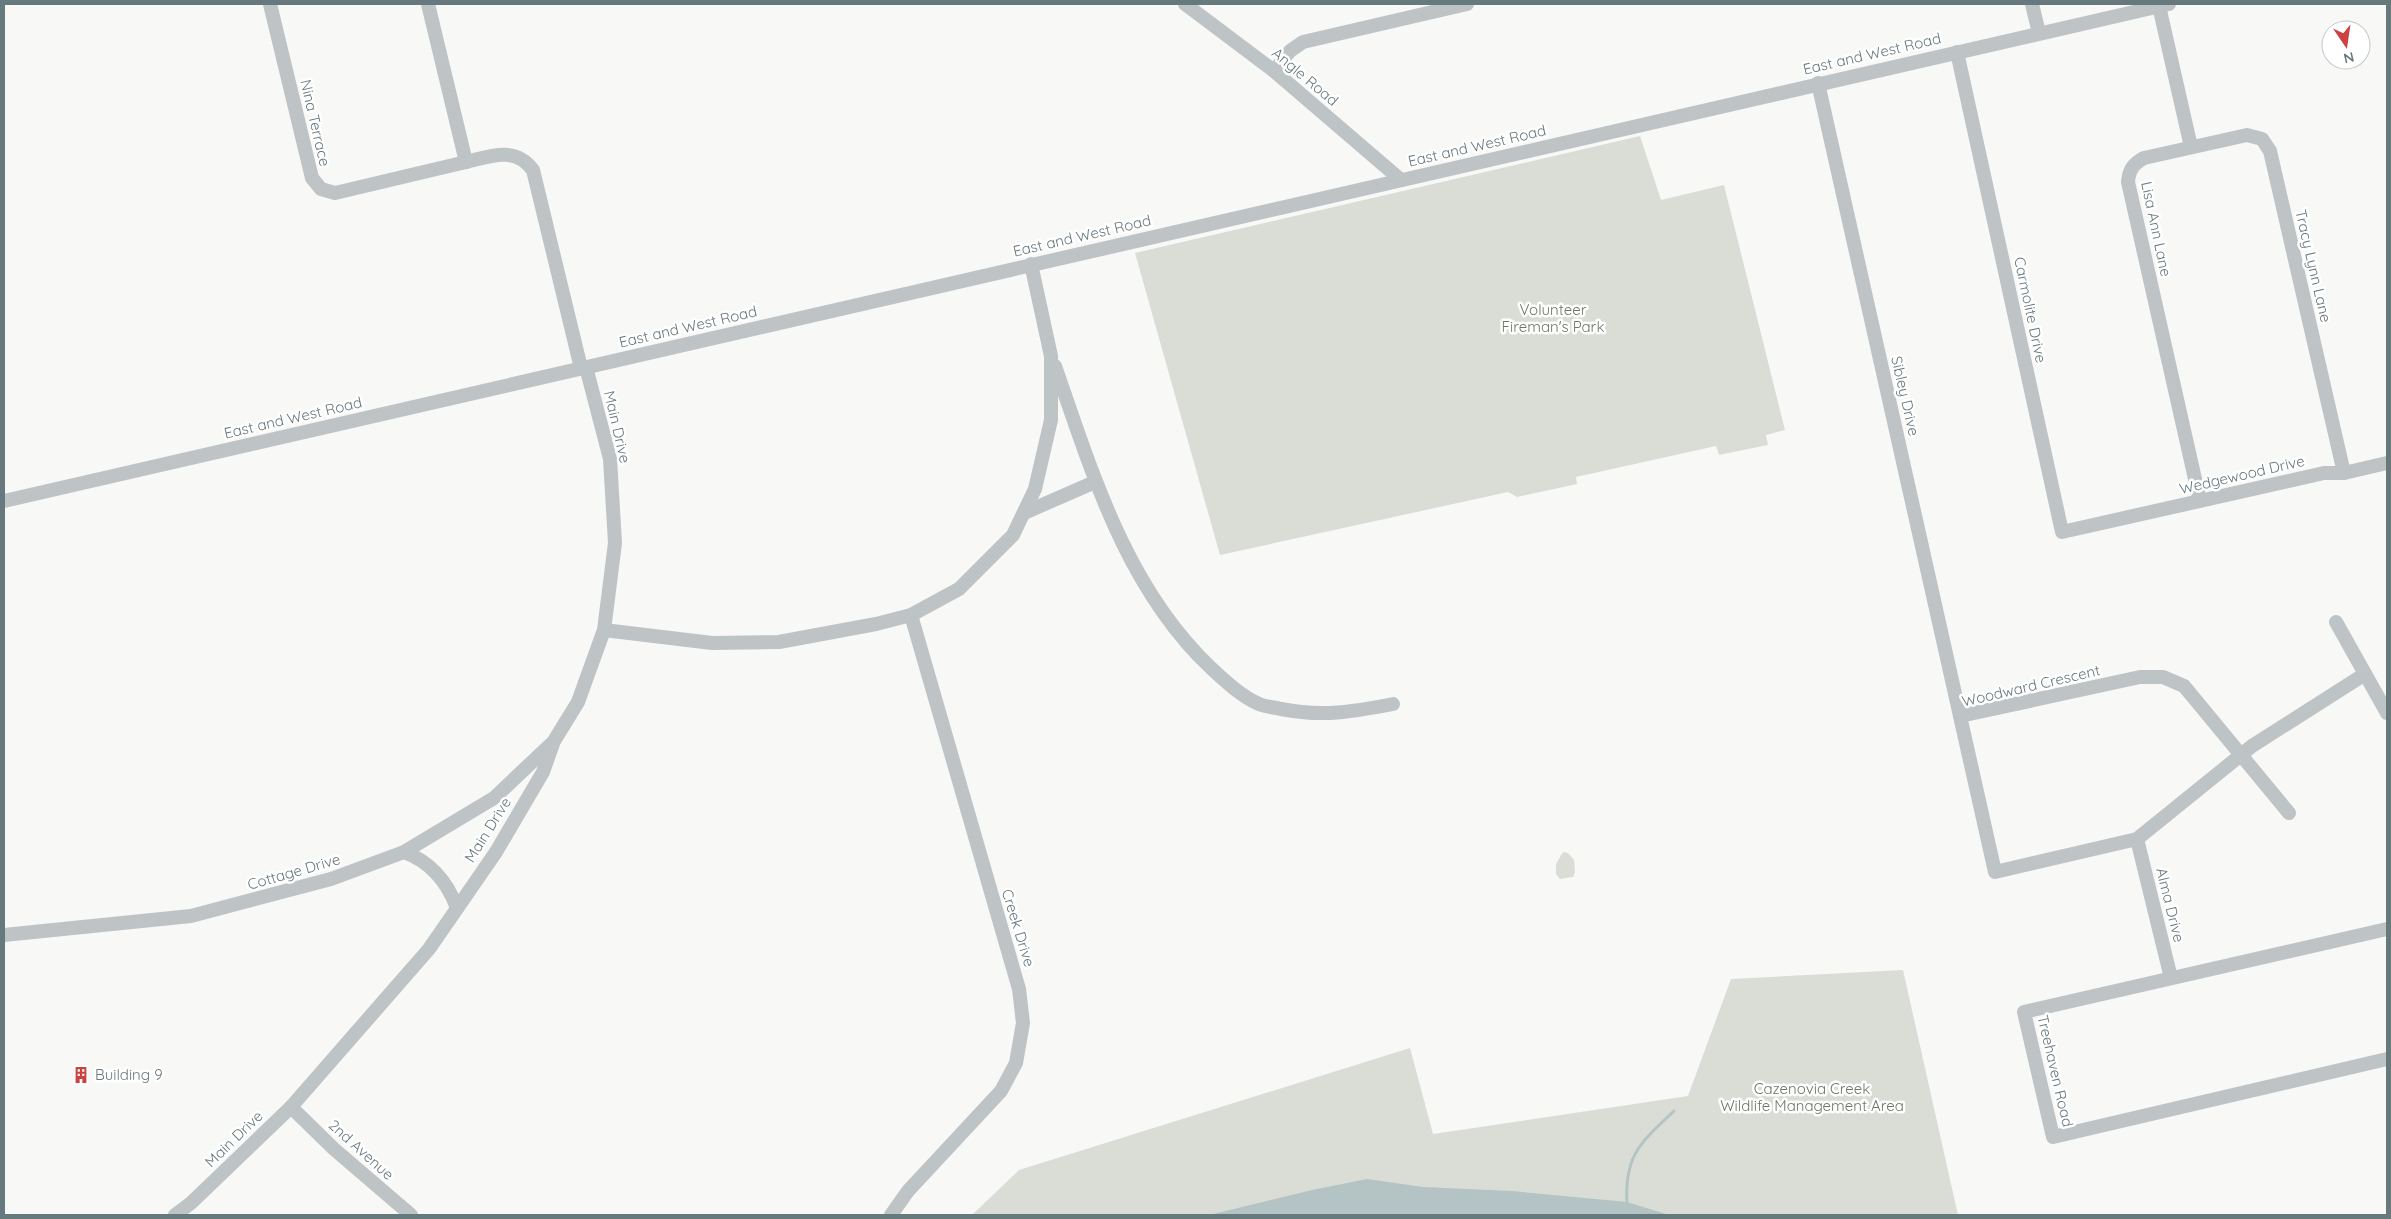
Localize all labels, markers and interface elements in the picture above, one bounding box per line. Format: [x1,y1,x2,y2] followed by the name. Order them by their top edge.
[2321,20,2371,70] north arrow
[1801,28,1943,79] street label: East and West Road
[1268,43,1342,110] street label: Angle Road
[2342,48,2356,68] text: N
[296,78,335,168] street label: Nina Terrace
[1406,120,1548,171] street label: East and West Road
[2137,180,2176,278] street label: Lisa Ann Lane
[2291,208,2336,324] street label: Tracy Lynn Lane
[1011,210,1153,261] street label: East and West Road
[2010,255,2051,365] street label: Carmolite Drive
[1502,300,1604,336] park label: Volunteer Fireman's Park
[617,301,759,352] street label: East and West Road
[1887,354,1924,438] street label: Sibley Drive
[600,389,635,465] street label: Main Drive
[222,392,364,443] street label: East and West Road
[2177,451,2306,498] street label: Wedgewood Drive
[1960,660,2102,711] street label: Woodward Crescent
[460,794,515,866] street label: Main Drive
[245,849,343,894] street label: Cottage Drive
[2152,866,2189,944] street label: Alma Drive
[998,887,1039,969] street label: Creek Drive
[2033,1013,2078,1129] street label: Treehaven Road
[71,1065,91,1085] building icon: Building 9
[95,1065,163,1084] place label: Building 9
[1720,1079,1904,1115] park label: Cazenovia Creek Wildlife Management Area
[201,1106,267,1171] street label: Main Drive
[325,1115,398,1184] street label: 2nd Avenue

